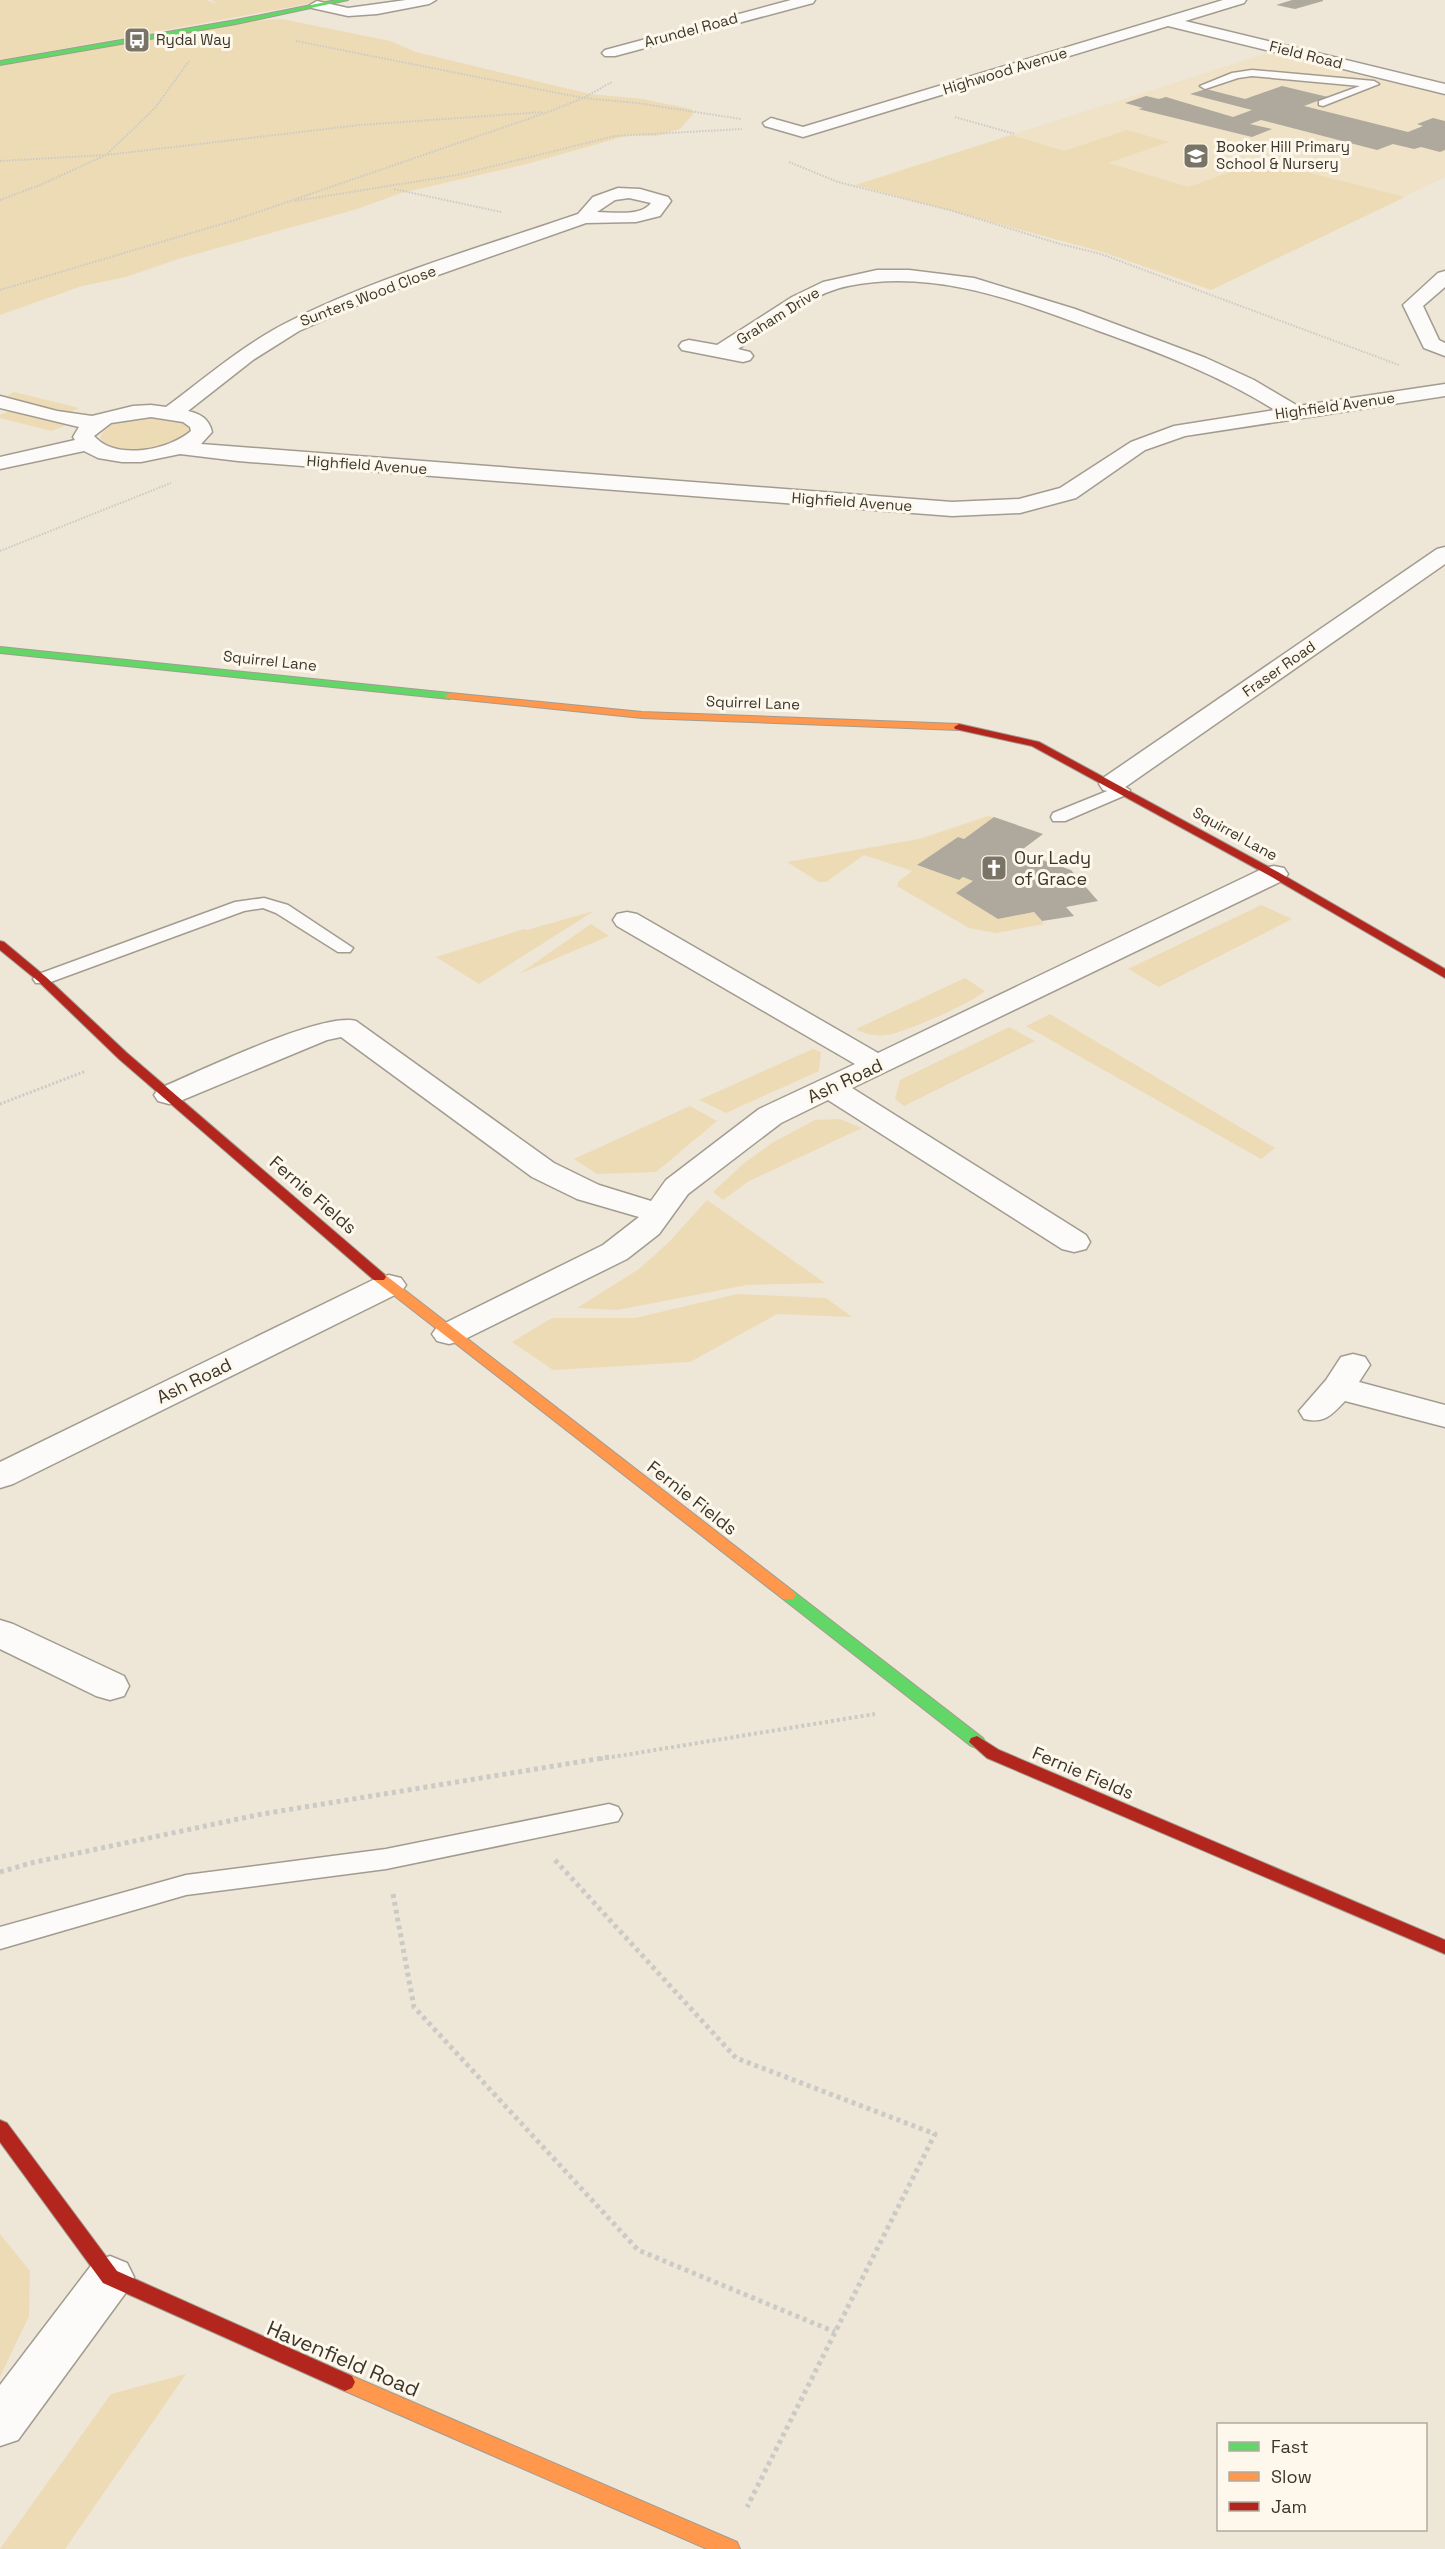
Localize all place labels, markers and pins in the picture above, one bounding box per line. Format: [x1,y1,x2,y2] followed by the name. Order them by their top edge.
[122,25,152,55] bus stop icon: Rydal Way
[156,30,231,49] place label: Rydal Way
[1216,137,1350,173] place label: Booker Hill Primary School & Nursery
[1181,141,1211,171] school or university icon: Booker Hill Primary School & Nursery
[1014,846,1091,890] place label: Our Lady of Grace
[979,853,1009,883] church icon: Our Lady of Grace

